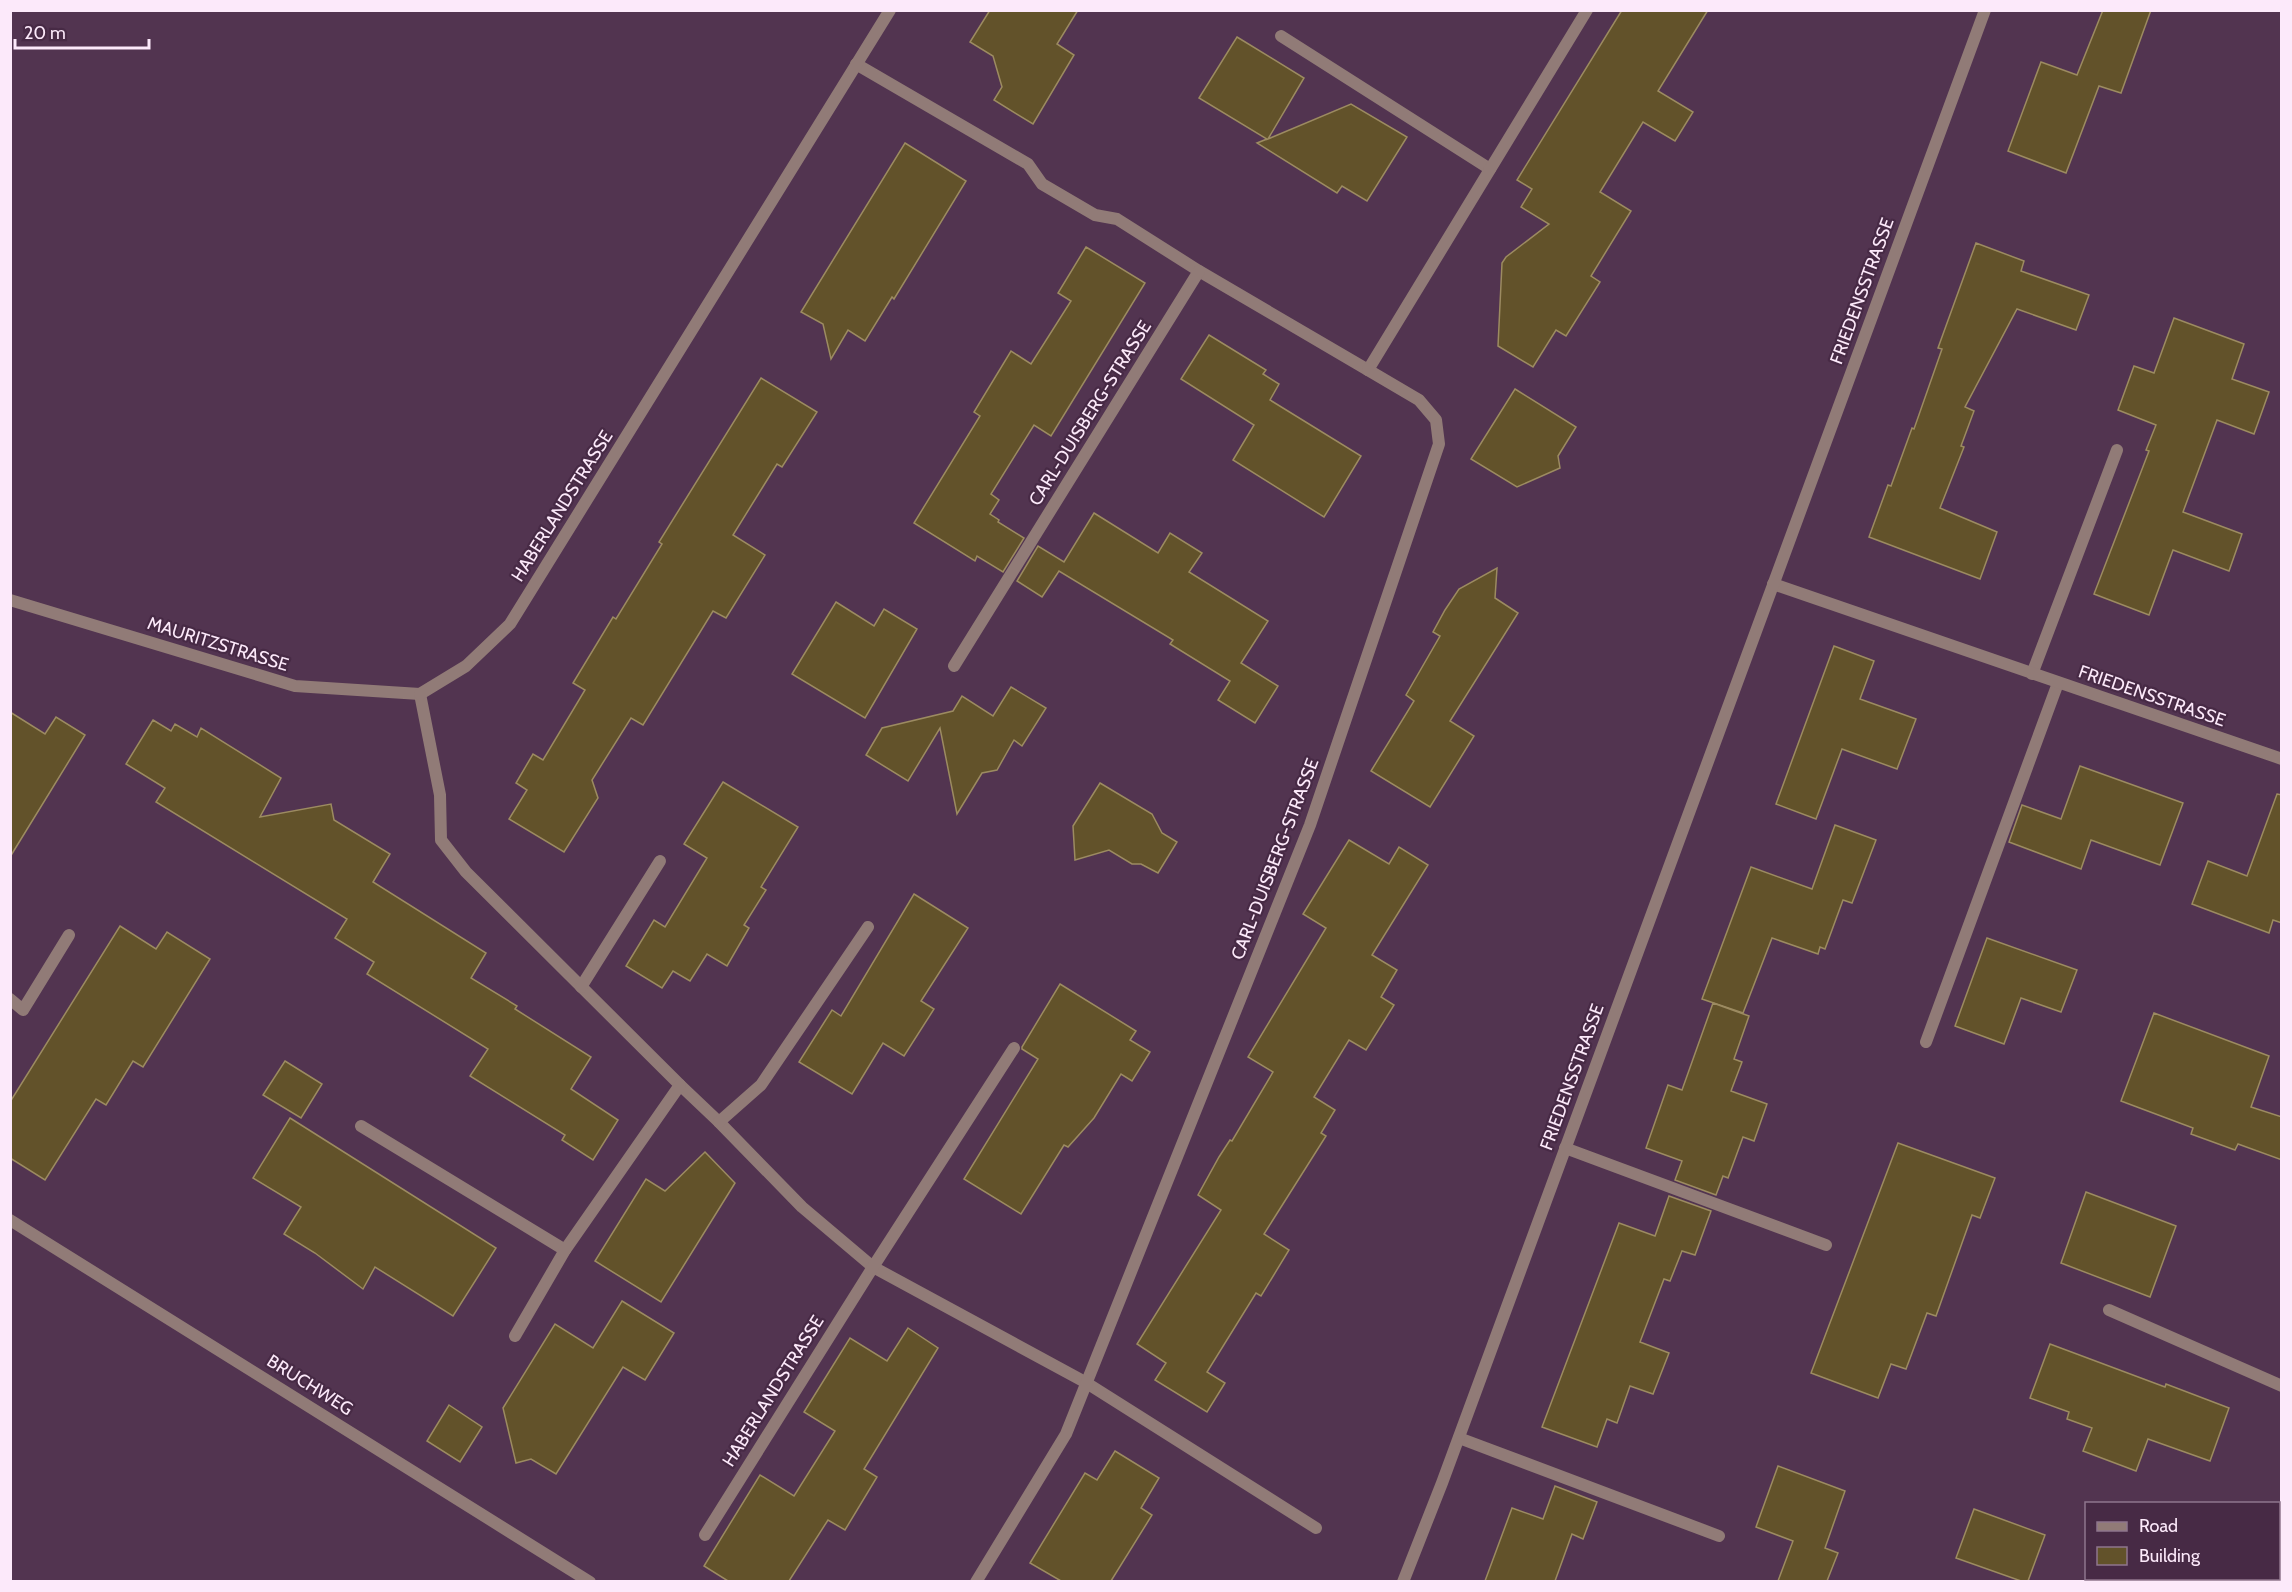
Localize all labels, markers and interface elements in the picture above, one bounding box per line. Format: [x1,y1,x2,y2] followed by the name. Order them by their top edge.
[15,12,148,50] scale bar
[24,22,66,44] text: 20 m
[1825,215,1899,367] street label: FRIEDENSSTRASSE
[1024,316,1156,510] street label: CARL-DUISBERG-STRASSE
[506,426,618,586] street label: HABERLANDSTRASSE
[145,612,291,676] street label: MAURITZSTRASSE
[2076,661,2228,731] street label: FRIEDENSSTRASSE
[1226,755,1324,963] street label: CARL-DUISBERG-STRASSE
[1535,1001,1609,1153] street label: FRIEDENSSTRASSE
[717,1311,829,1471] street label: HABERLANDSTRASSE
[263,1350,357,1420] street label: BRUCHWEG
[2085,1502,2280,1580] legend
[2139,1515,2178,1537] text: Road
[2139,1545,2201,1567] text: Building

